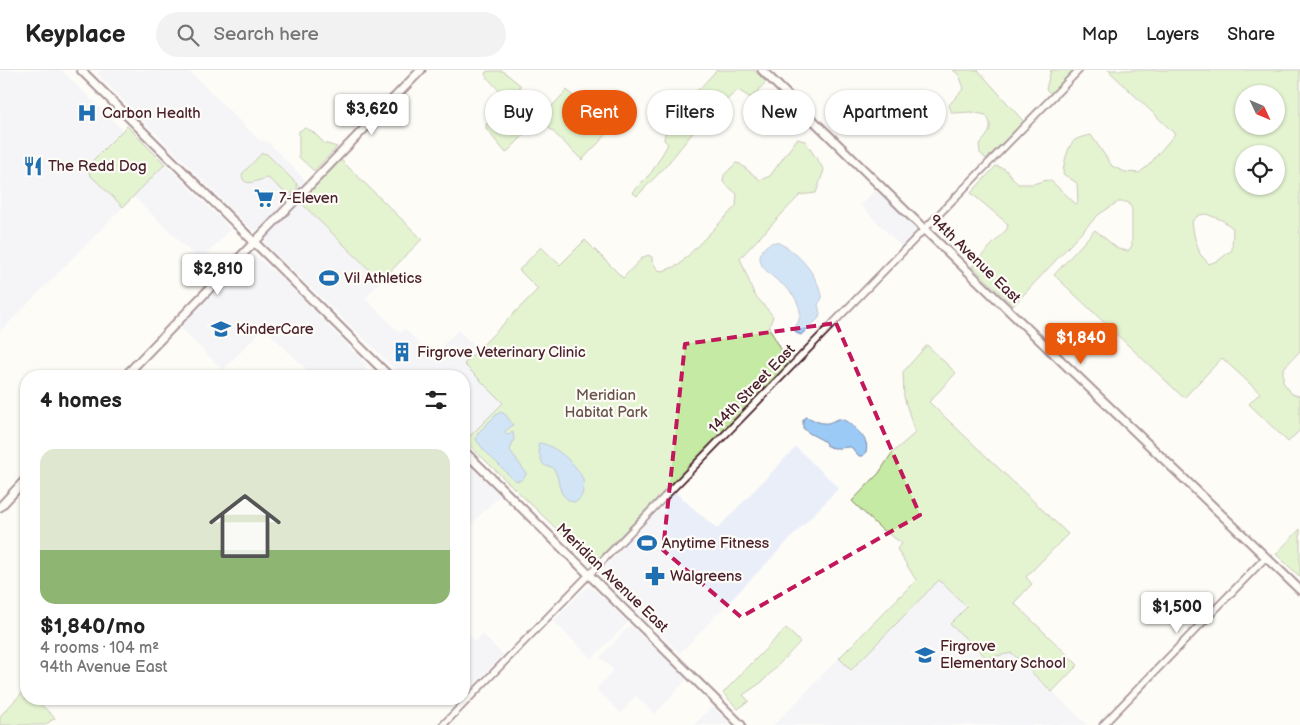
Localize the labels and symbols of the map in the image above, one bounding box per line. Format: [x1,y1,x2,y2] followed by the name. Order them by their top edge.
[1235,85,1285,135] north arrow
[331,93,413,136] pin: $3,620
[76,102,98,124] hospital icon: Carbon Health
[102,104,201,123] place label: Carbon Health
[22,155,44,177] restaurant icon: The Redd Dog
[48,157,147,176] place label: The Redd Dog
[253,187,275,209] supermarket icon: 7-Eleven
[279,189,338,208] place label: 7-Eleven
[925,211,1025,308] street label: 94th Avenue East
[177,254,259,296] pin: $2,810
[318,267,340,289] sports icon: Vil Athletics
[344,269,422,288] place label: Vil Athletics
[210,318,232,340] school or university icon: KinderCare
[236,320,314,339] place label: KinderCare
[1040,322,1122,365] pin: $1,840
[705,340,800,437] street label: 144th Street East
[391,341,413,363] building icon: Firgrove Veterinary Clinic
[417,343,586,362] place label: Firgrove Veterinary Clinic
[565,386,648,422] park label: Meridian Habitat Park
[552,520,672,637] street label: Meridian Avenue East
[636,532,658,554] sports icon: Anytime Fitness
[662,534,770,553] place label: Anytime Fitness
[644,565,666,587] pharmacy icon: Walgreens
[670,567,743,586] place label: Walgreens
[1136,592,1218,634] pin: $1,500
[940,637,1066,673] place label: Firgrove Elementary School
[914,644,936,666] school or university icon: Firgrove Elementary School

